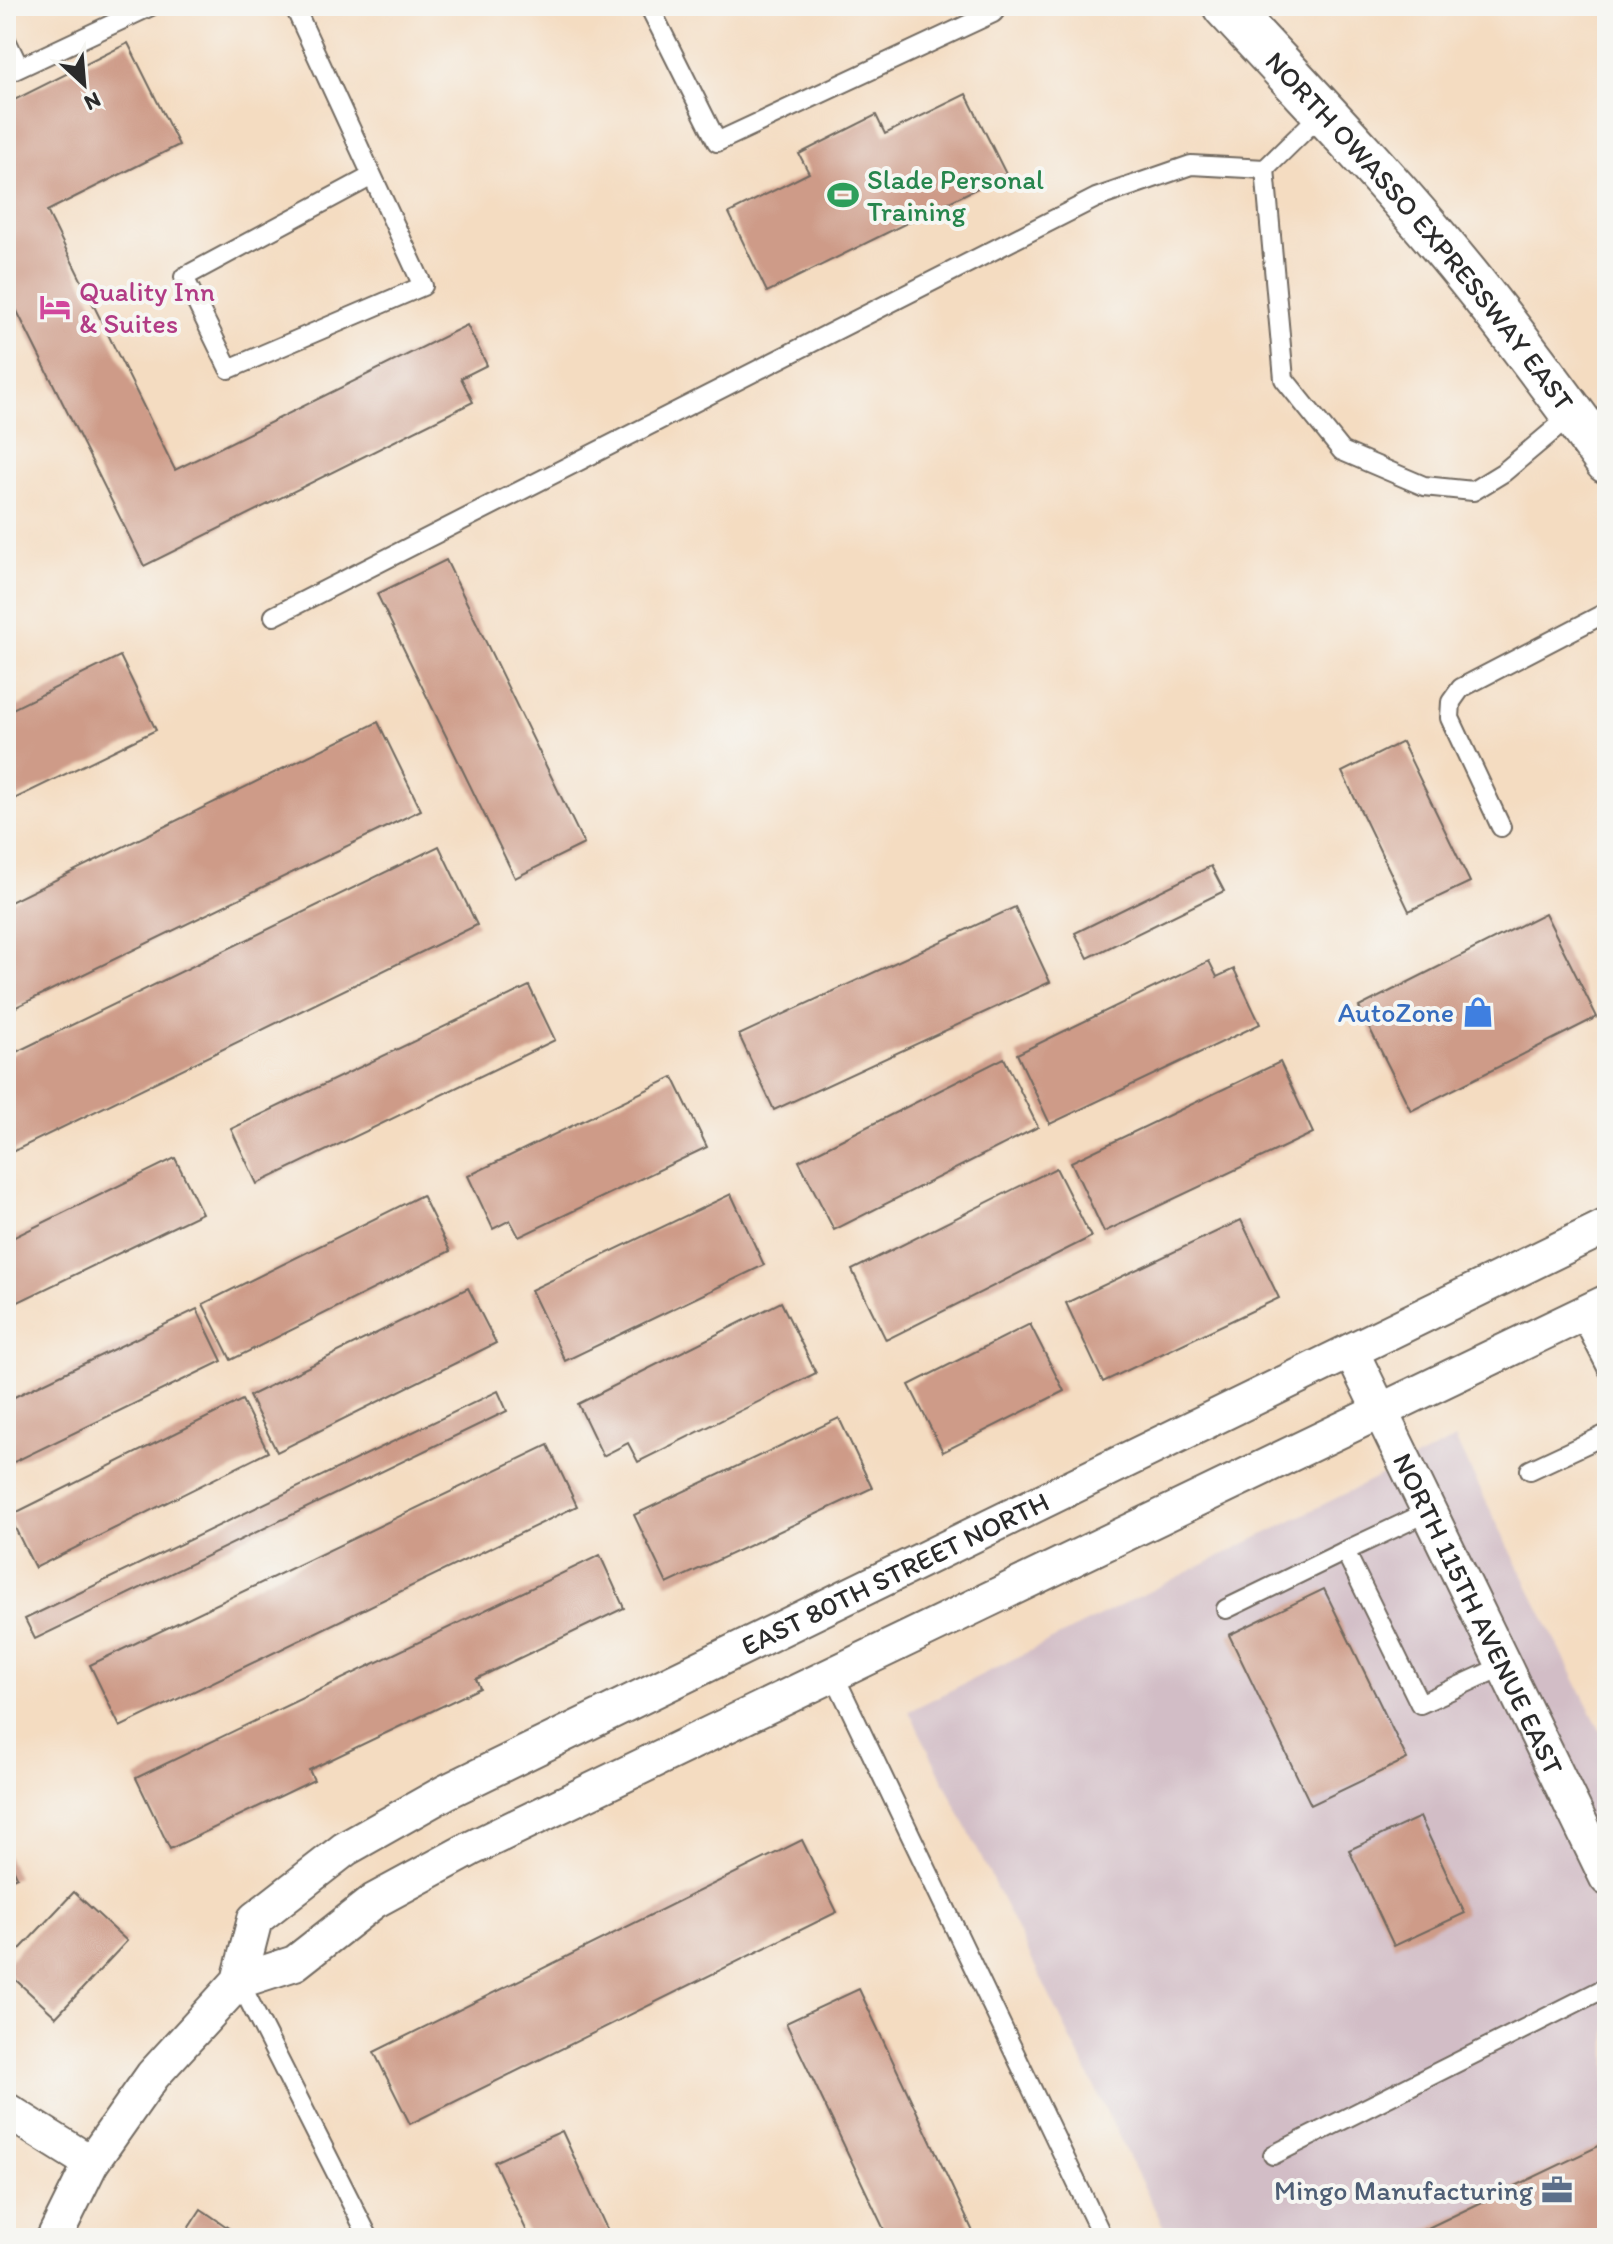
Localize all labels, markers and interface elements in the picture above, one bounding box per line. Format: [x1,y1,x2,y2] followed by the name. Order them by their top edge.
[44,44,124,124] north arrow
[1259,44,1582,417] street label: NORTH OWASSO EXPRESSWAY EAST
[80,86,105,117] text: N
[867,162,1044,228] place label: Slade Personal Training
[826,178,860,212] sports icon: Slade Personal Training
[79,274,215,340] place label: Quality Inn & Suites
[38,290,72,324] hotel icon: Quality Inn & Suites
[1338,995,1454,1029] place label: AutoZone
[1461,995,1495,1029] shop icon: AutoZone
[1386,1447,1571,1780] street label: NORTH 115TH AVENUE EAST
[735,1484,1054,1663] street label: EAST 80TH STREET NORTH
[1274,2173,1534,2207] place label: Mingo Manufacturing
[1540,2173,1574,2207] office icon: Mingo Manufacturing

